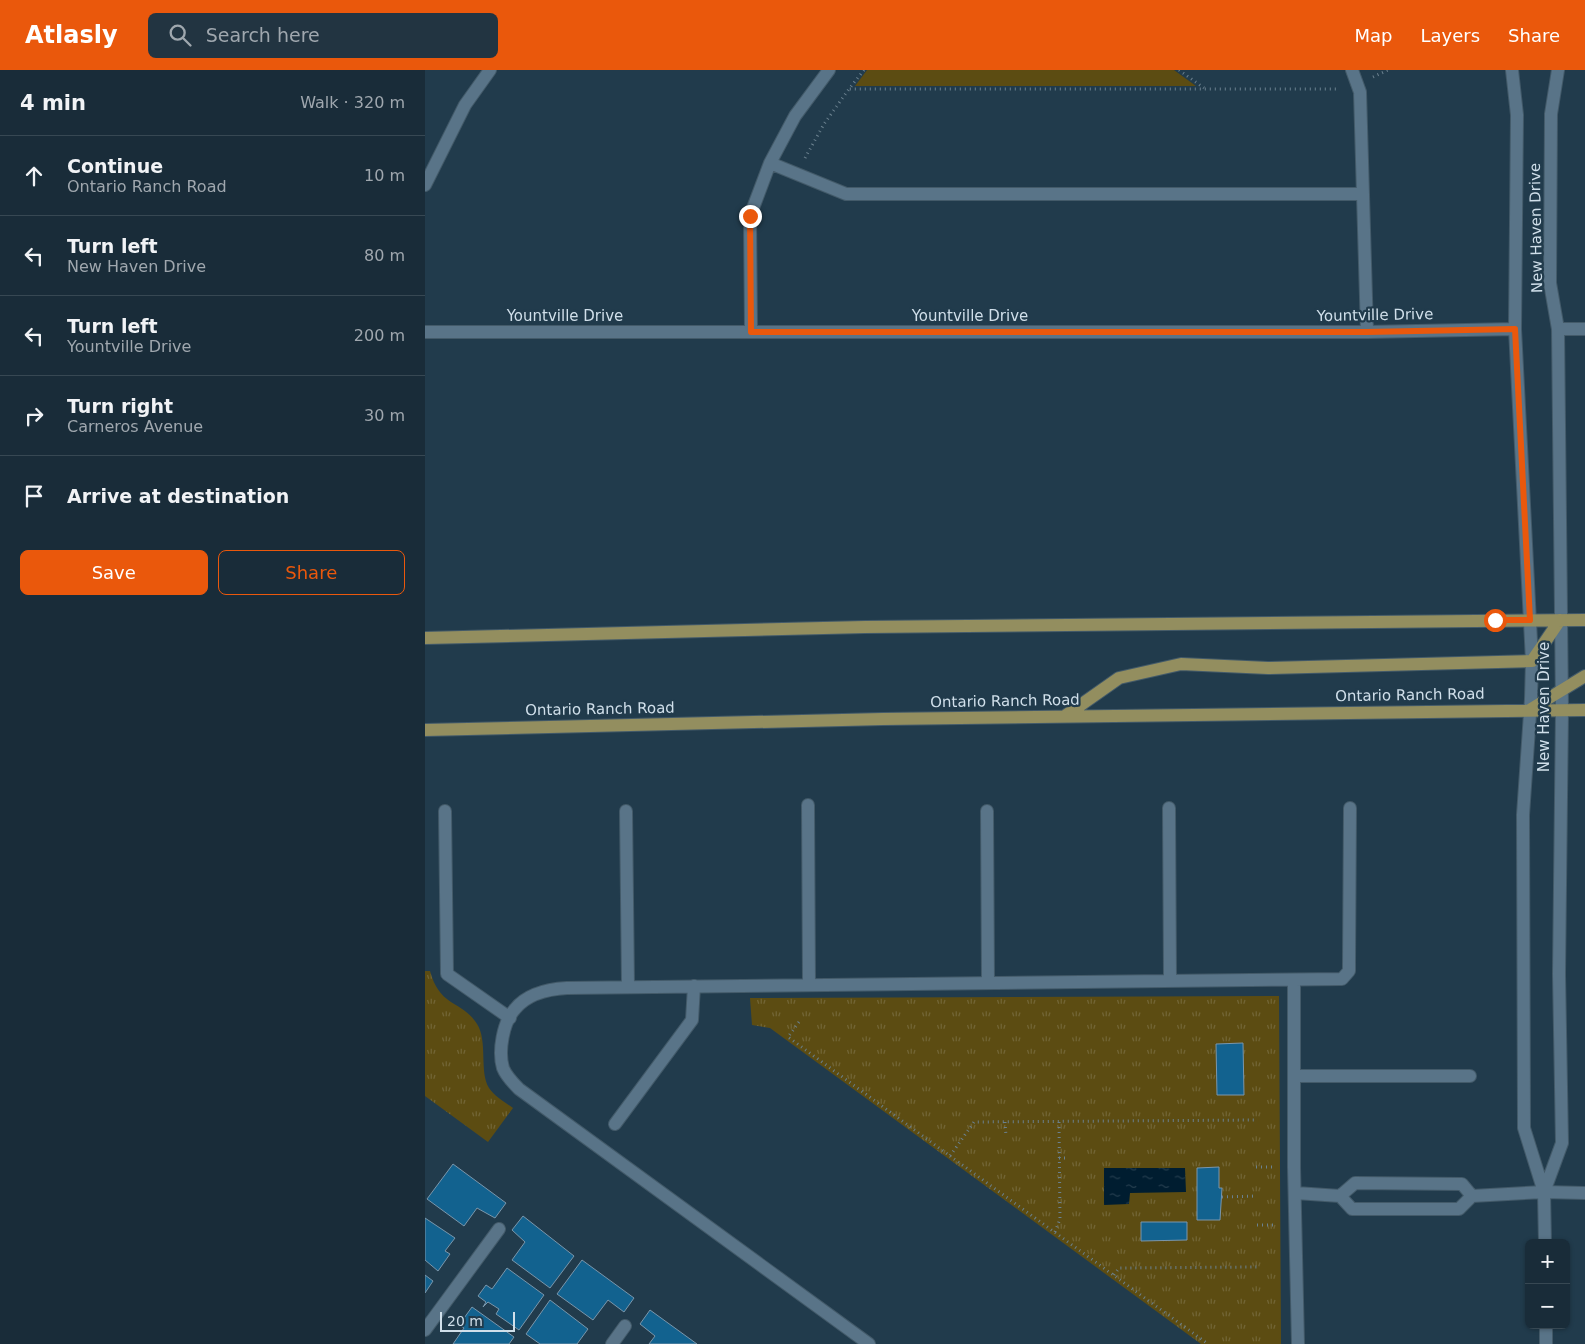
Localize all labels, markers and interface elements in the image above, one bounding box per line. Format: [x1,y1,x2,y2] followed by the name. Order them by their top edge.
[148,13,498,58] search box
[25,21,118,49] text: Atlasly
[166,21,194,49] icon: search
[206,24,320,46] text: Search here
[1354,25,1392,46] text: Map
[1420,25,1480,46] text: Layers
[1508,25,1560,46] text: Share
[20,91,86,115] text: 4 min
[300,93,405,112] text: Walk · 320 m
[67,155,163,177] text: Continue
[20,162,48,190] icon: ahead
[1526,163,1546,293] street label: New Haven Drive
[364,166,405,185] text: 10 m
[67,177,227,196] text: Ontario Ranch Road
[739,205,762,228] route end
[67,235,158,257] text: Turn left
[20,242,48,270] icon: left
[364,246,405,265] text: 80 m
[67,257,206,276] text: New Haven Drive
[1316,305,1433,325] street label: Yountville Drive
[506,307,623,325] street label: Yountville Drive
[911,307,1028,325] street label: Yountville Drive
[67,315,158,337] text: Turn left
[20,322,48,350] icon: left
[354,326,405,345] text: 200 m
[67,337,191,356] text: Yountville Drive
[67,395,173,417] text: Turn right
[20,402,48,430] icon: right
[364,406,405,425] text: 30 m
[67,417,203,436] text: Carneros Avenue
[20,482,48,510] icon: arrive
[67,485,289,507] text: Arrive at destination
[20,550,208,595] button: Save
[218,550,405,595] button: Share
[1484,609,1507,632] route start
[1535,642,1553,772] street label: New Haven Drive
[1335,685,1485,705] street label: Ontario Ranch Road
[930,691,1080,711] street label: Ontario Ranch Road
[525,699,675,719] street label: Ontario Ranch Road
[1525,1239,1570,1329] map controls
[1525,1239,1570,1284] button: +
[1525,1284,1570,1329] button: −
[440,1309,515,1332] scale bar
[447,1313,483,1329] text: 20 m

